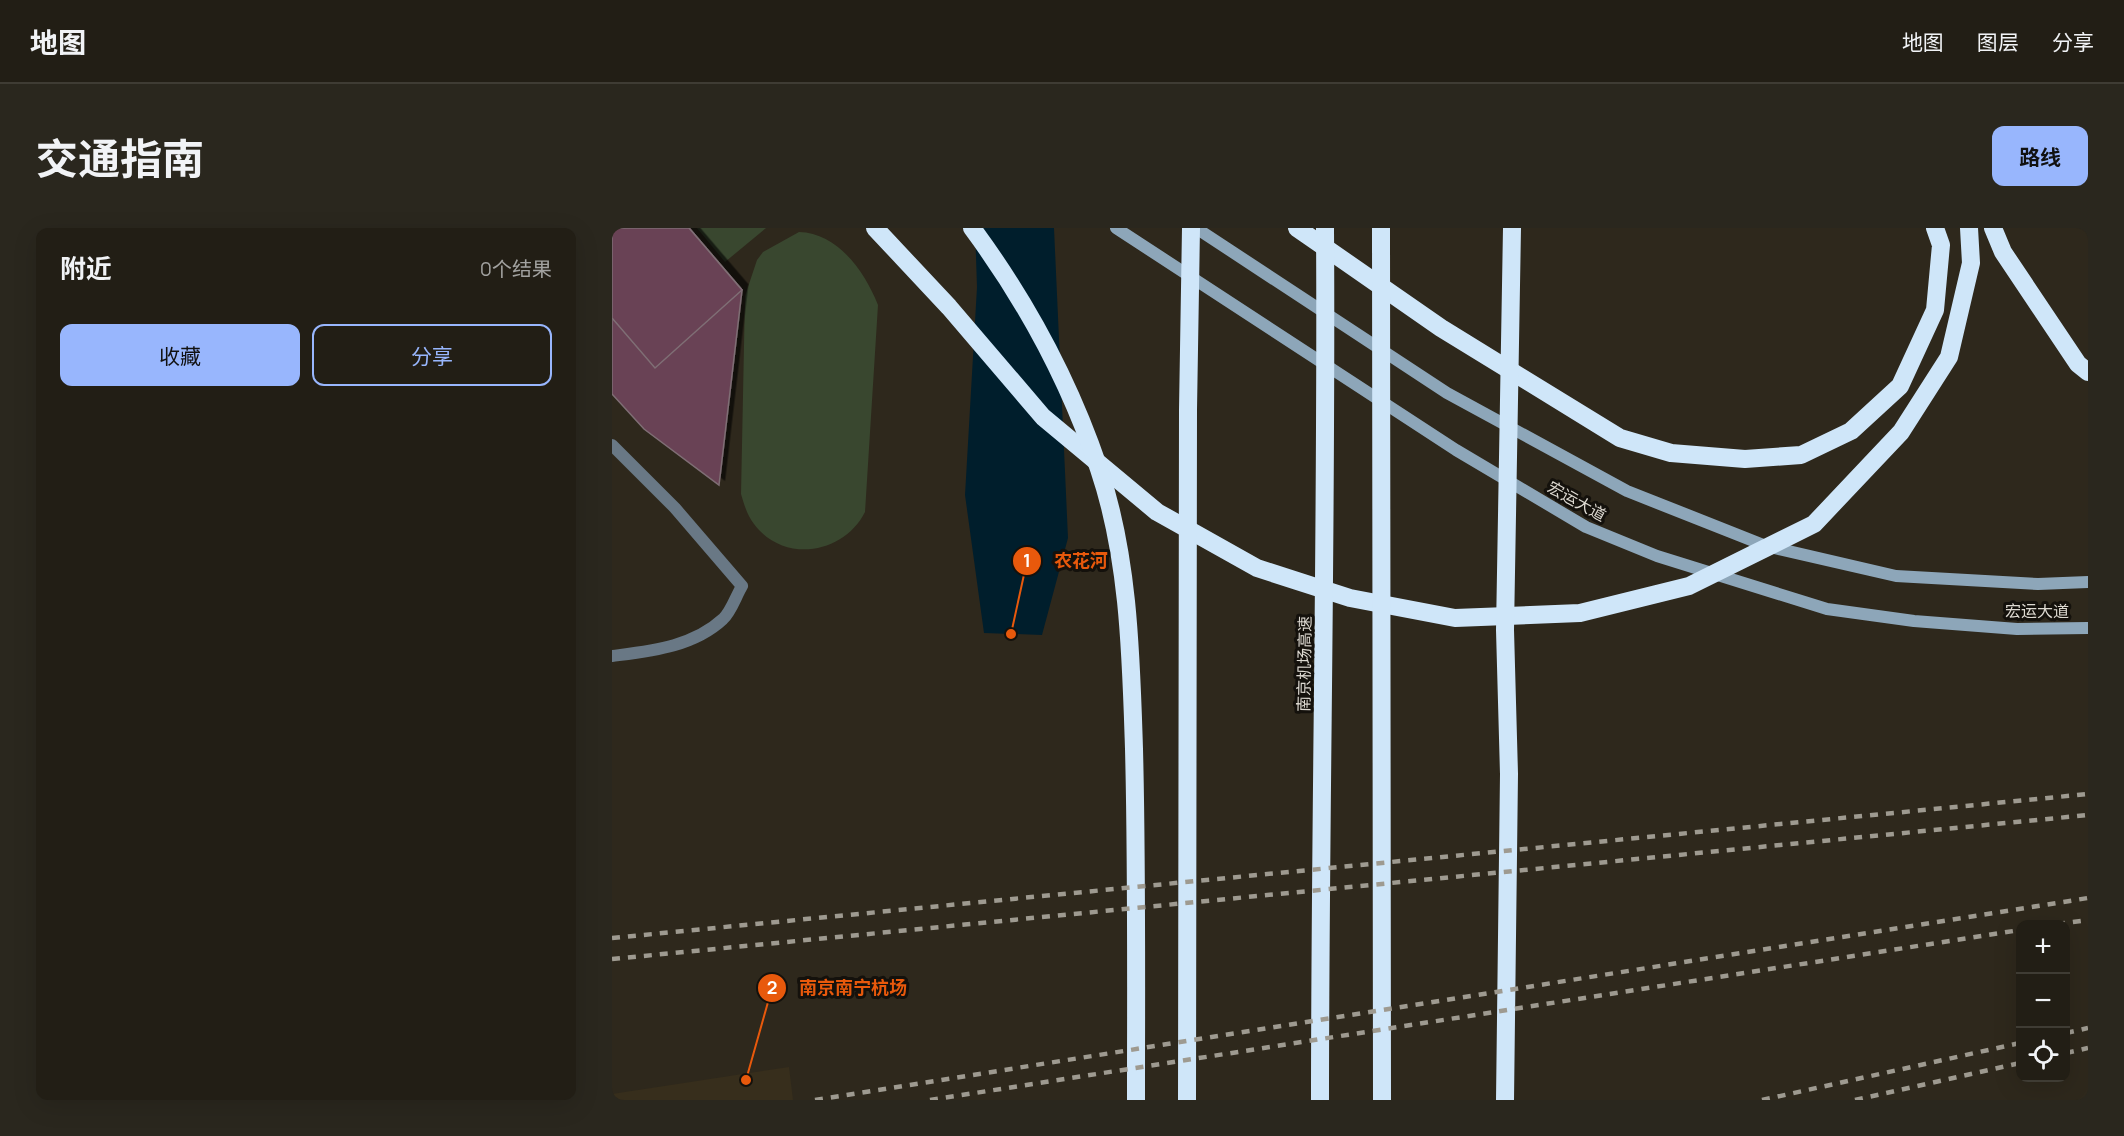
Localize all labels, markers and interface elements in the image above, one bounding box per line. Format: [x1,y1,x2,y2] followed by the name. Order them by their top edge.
[30,23,86,61] text: 地图
[1902,28,1944,56] text: 地图
[1977,28,2019,56] text: 图层
[2052,28,2094,56] text: 分享
[1992,126,2088,186] button: 路线
[36,129,204,187] text: 交通指南
[60,250,112,286] text: 附近
[480,255,552,282] text: 0个结果
[60,324,300,386] button: 收藏
[312,324,552,386] button: 分享
[1544,476,1610,526] street label: 宏运大道
[1012,543,1120,579] callout: 农花河
[1023,548,1031,572] text: 1
[1054,548,1108,572] text: 农花河
[2005,600,2069,622] street label: 宏运大道
[1292,616,1316,712] street label: 南京机场高速
[2016,920,2070,1082] map controls
[2016,920,2070,974] button: +
[757,970,919,1006] callout: 南京南宁杭场
[2016,974,2070,1028] button: −
[767,975,777,999] text: 2
[799,975,907,999] text: 南京南宁杭场
[2016,1028,2070,1082] button: locate

